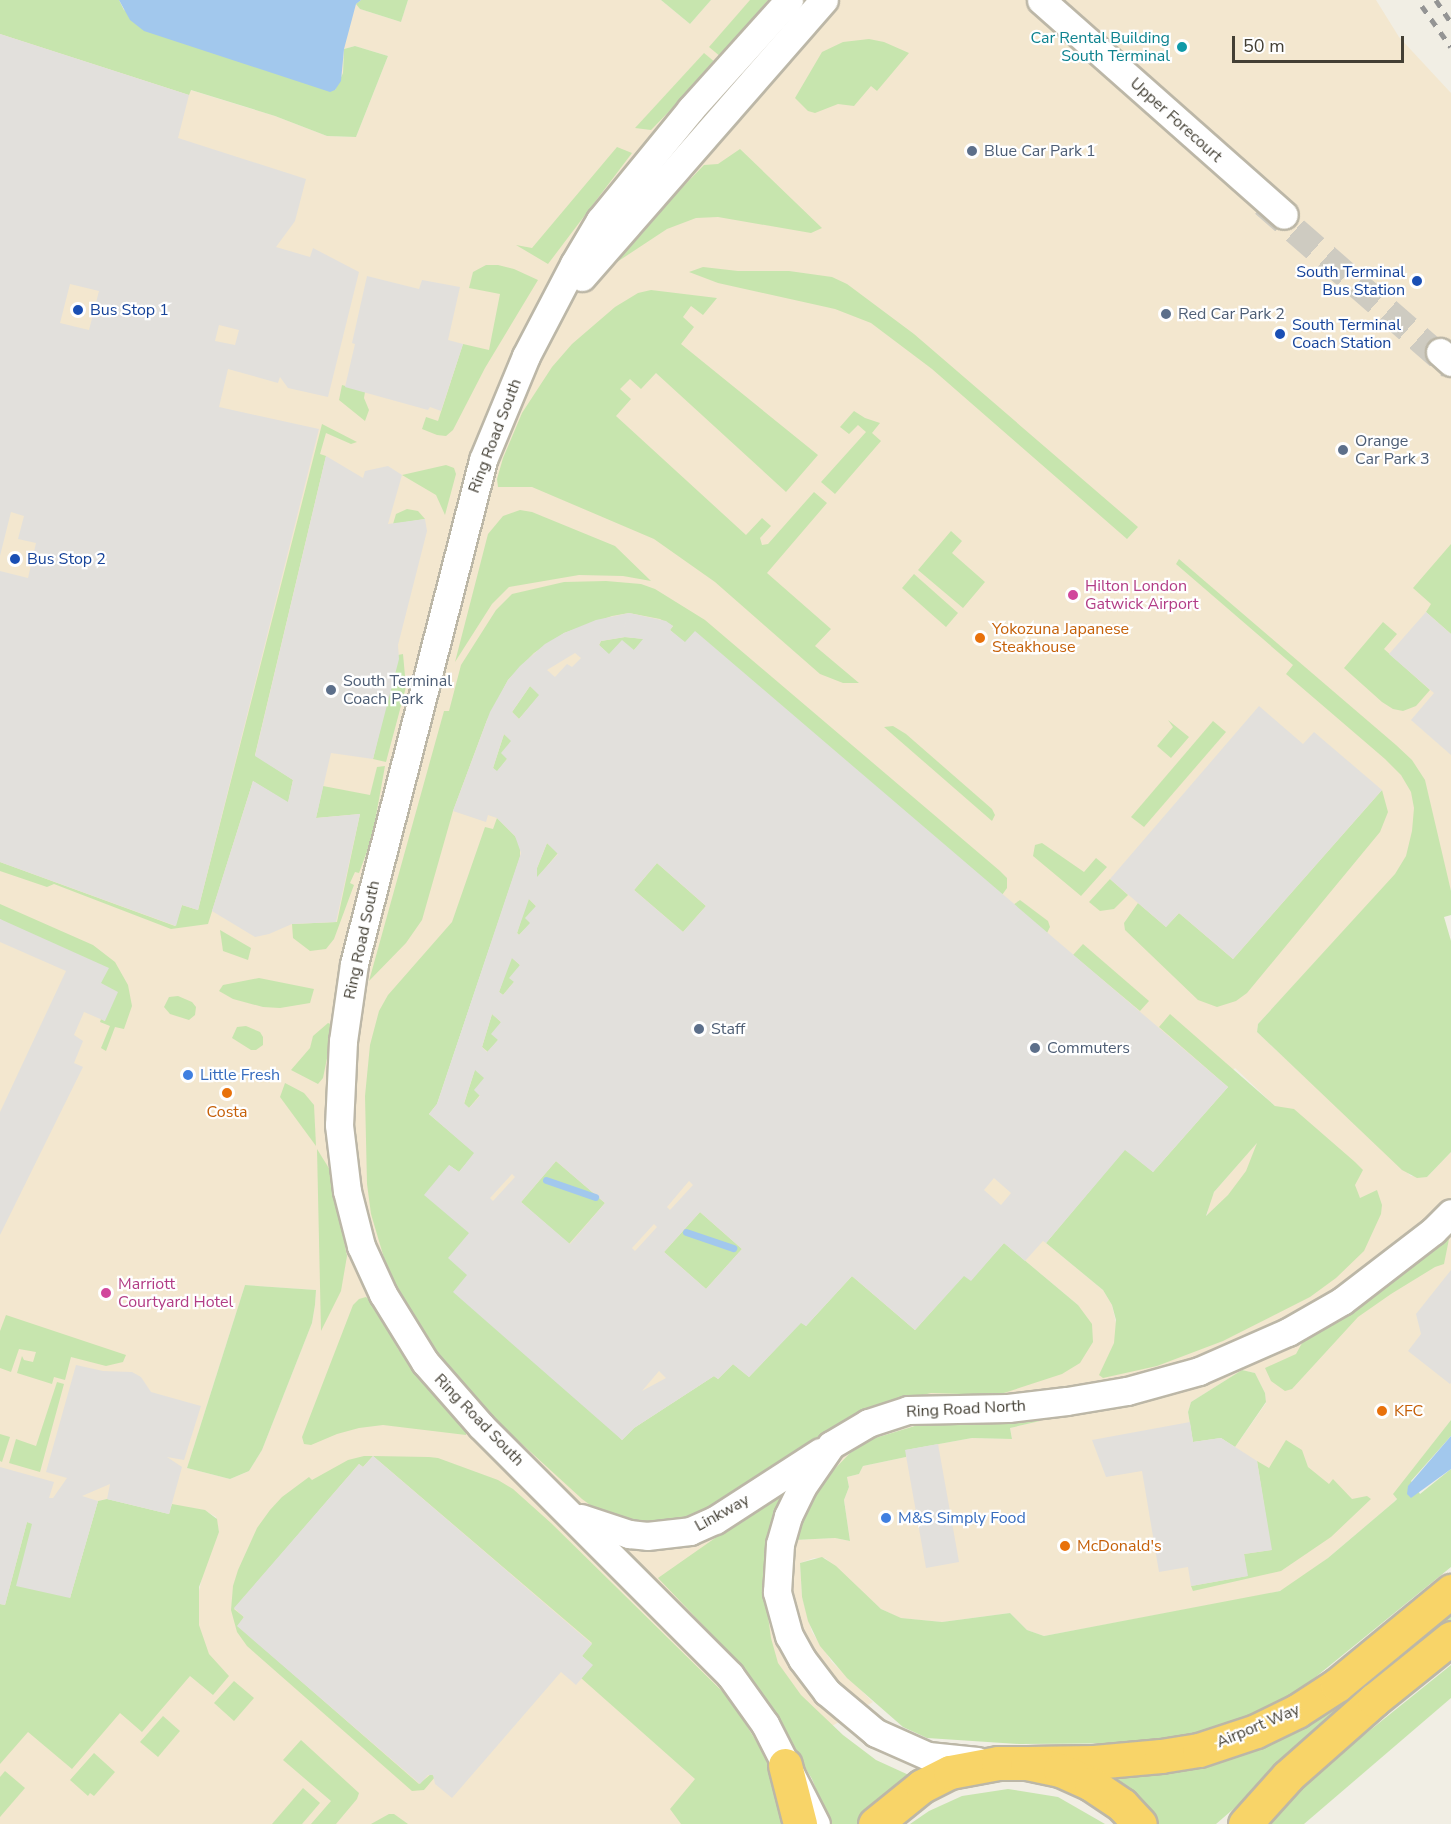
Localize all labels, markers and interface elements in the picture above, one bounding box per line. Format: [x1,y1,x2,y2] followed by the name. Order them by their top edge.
[1235,24,1408,62] scale bar
[1030,28,1170,66] place label: Car Rental Building South Terminal
[1243,34,1285,58] text: 50 m
[1175,40,1189,54] marker: Car Rental Building South Terminal
[1126,74,1226,166] street label: Upper Forecourt
[984,141,1096,161] place label: Blue Car Park 1
[965,144,979,158] marker: Blue Car Park 1
[1296,262,1405,300] place label: South Terminal Bus Station
[1410,274,1424,288] marker: South Terminal Bus Station
[90,300,169,320] place label: Bus Stop 1
[71,303,85,317] marker: Bus Stop 1
[1178,304,1285,324] place label: Red Car Park 2
[1159,307,1173,321] marker: Red Car Park 2
[1292,315,1401,353] place label: South Terminal Coach Station
[1273,327,1287,341] marker: South Terminal Coach Station
[464,376,526,496] street label: Ring Road South
[1355,431,1429,469] place label: Orange Car Park 3
[1336,443,1350,457] marker: Orange Car Park 3
[27,549,106,569] place label: Bus Stop 2
[8,552,22,566] marker: Bus Stop 2
[1085,576,1199,614] place label: Hilton London Gatwick Airport
[1066,588,1080,602] marker: Hilton London Gatwick Airport
[992,619,1129,657] place label: Yokozuna Japanese Steakhouse
[973,631,987,645] marker: Yokozuna Japanese Steakhouse
[343,671,452,709] place label: South Terminal Coach Park
[324,683,338,697] marker: South Terminal Coach Park
[340,879,384,1001] street label: Ring Road South
[711,1019,745,1039] place label: Staff
[692,1022,706,1036] marker: Staff
[1047,1038,1130,1058] place label: Commuters
[1028,1041,1042,1055] marker: Commuters
[200,1065,280,1085] place label: Little Fresh
[181,1068,195,1082] marker: Little Fresh
[220,1086,234,1100] marker: Costa
[207,1102,247,1122] place label: Costa
[118,1274,233,1312] place label: Marriott Courtyard Hotel
[99,1286,113,1300] marker: Marriott Courtyard Hotel
[430,1370,528,1470] street label: Ring Road South
[906,1396,1026,1422] street label: Ring Road North
[1394,1401,1423,1421] place label: KFC
[1375,1404,1389,1418] marker: KFC
[691,1490,753,1536] street label: Linkway
[898,1508,1026,1528] place label: M&S Simply Food
[879,1511,893,1525] marker: M&S Simply Food
[1077,1536,1162,1556] place label: McDonald's
[1058,1539,1072,1553] marker: McDonald's
[1214,1700,1302,1752] street label: Airport Way

